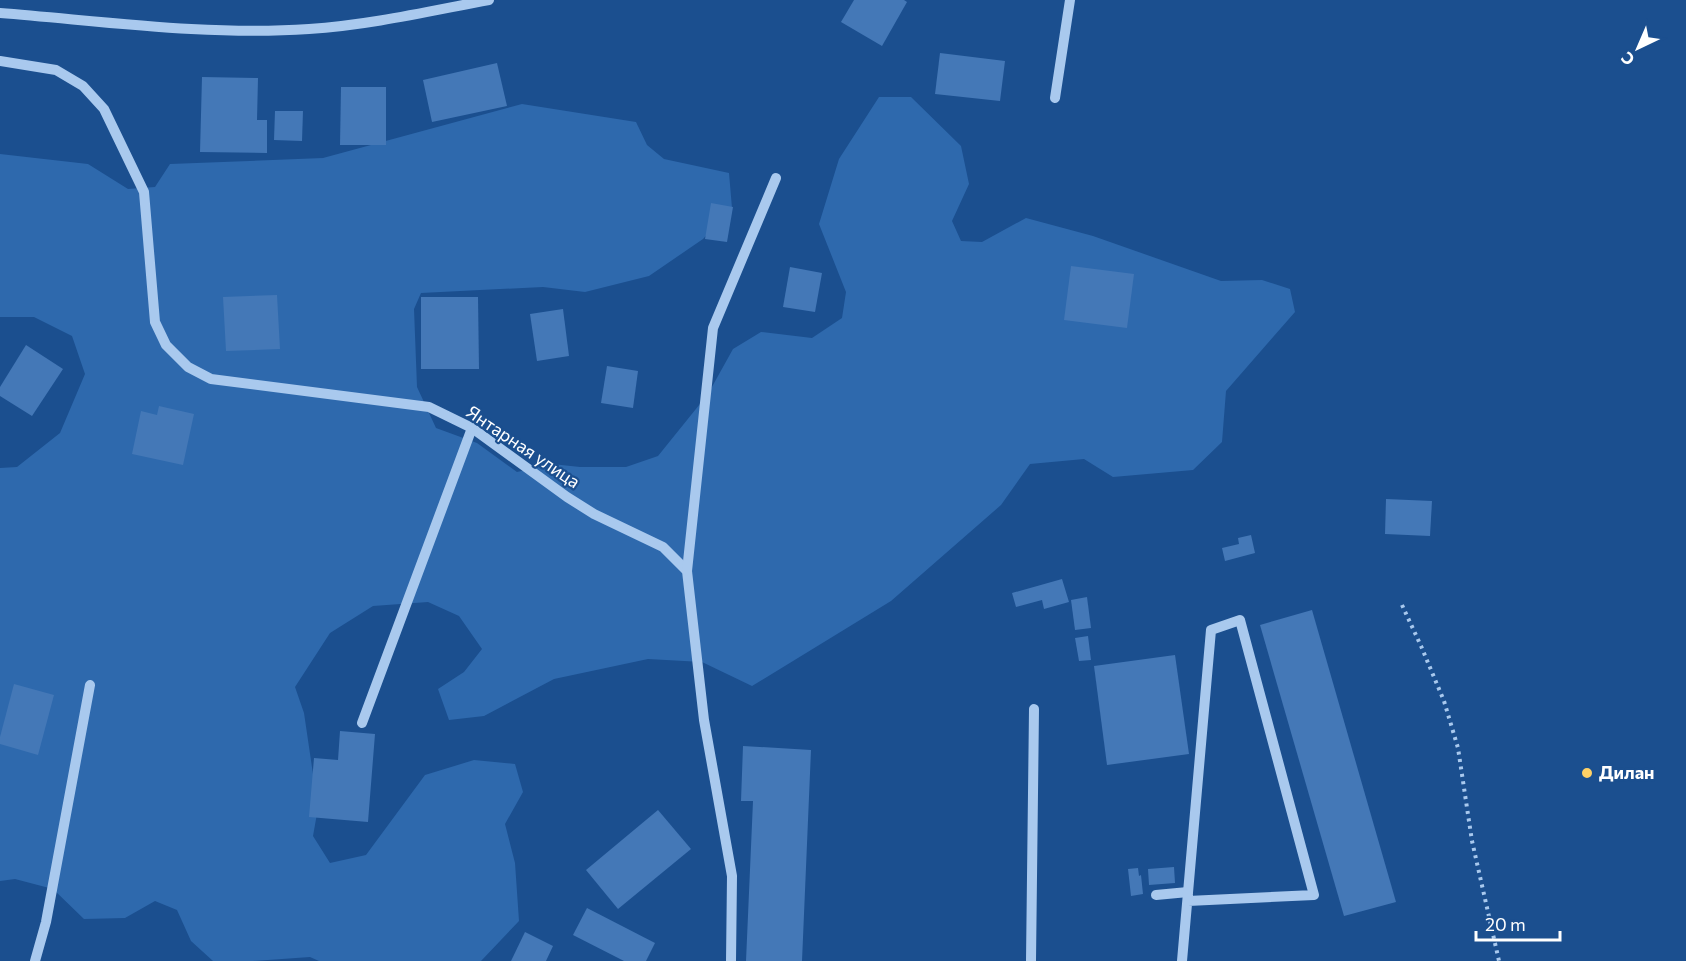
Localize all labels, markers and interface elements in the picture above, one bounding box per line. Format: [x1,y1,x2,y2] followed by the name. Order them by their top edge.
[1608,18,1668,78] north arrow
[1617,48,1638,70] text: С
[463,400,585,492] street label: Янтарная улица
[1599,761,1655,783] place label: Дилан
[1580,766,1594,780] marker: Дилан
[1476,904,1560,942] scale bar
[1485,913,1526,935] text: 20 m

